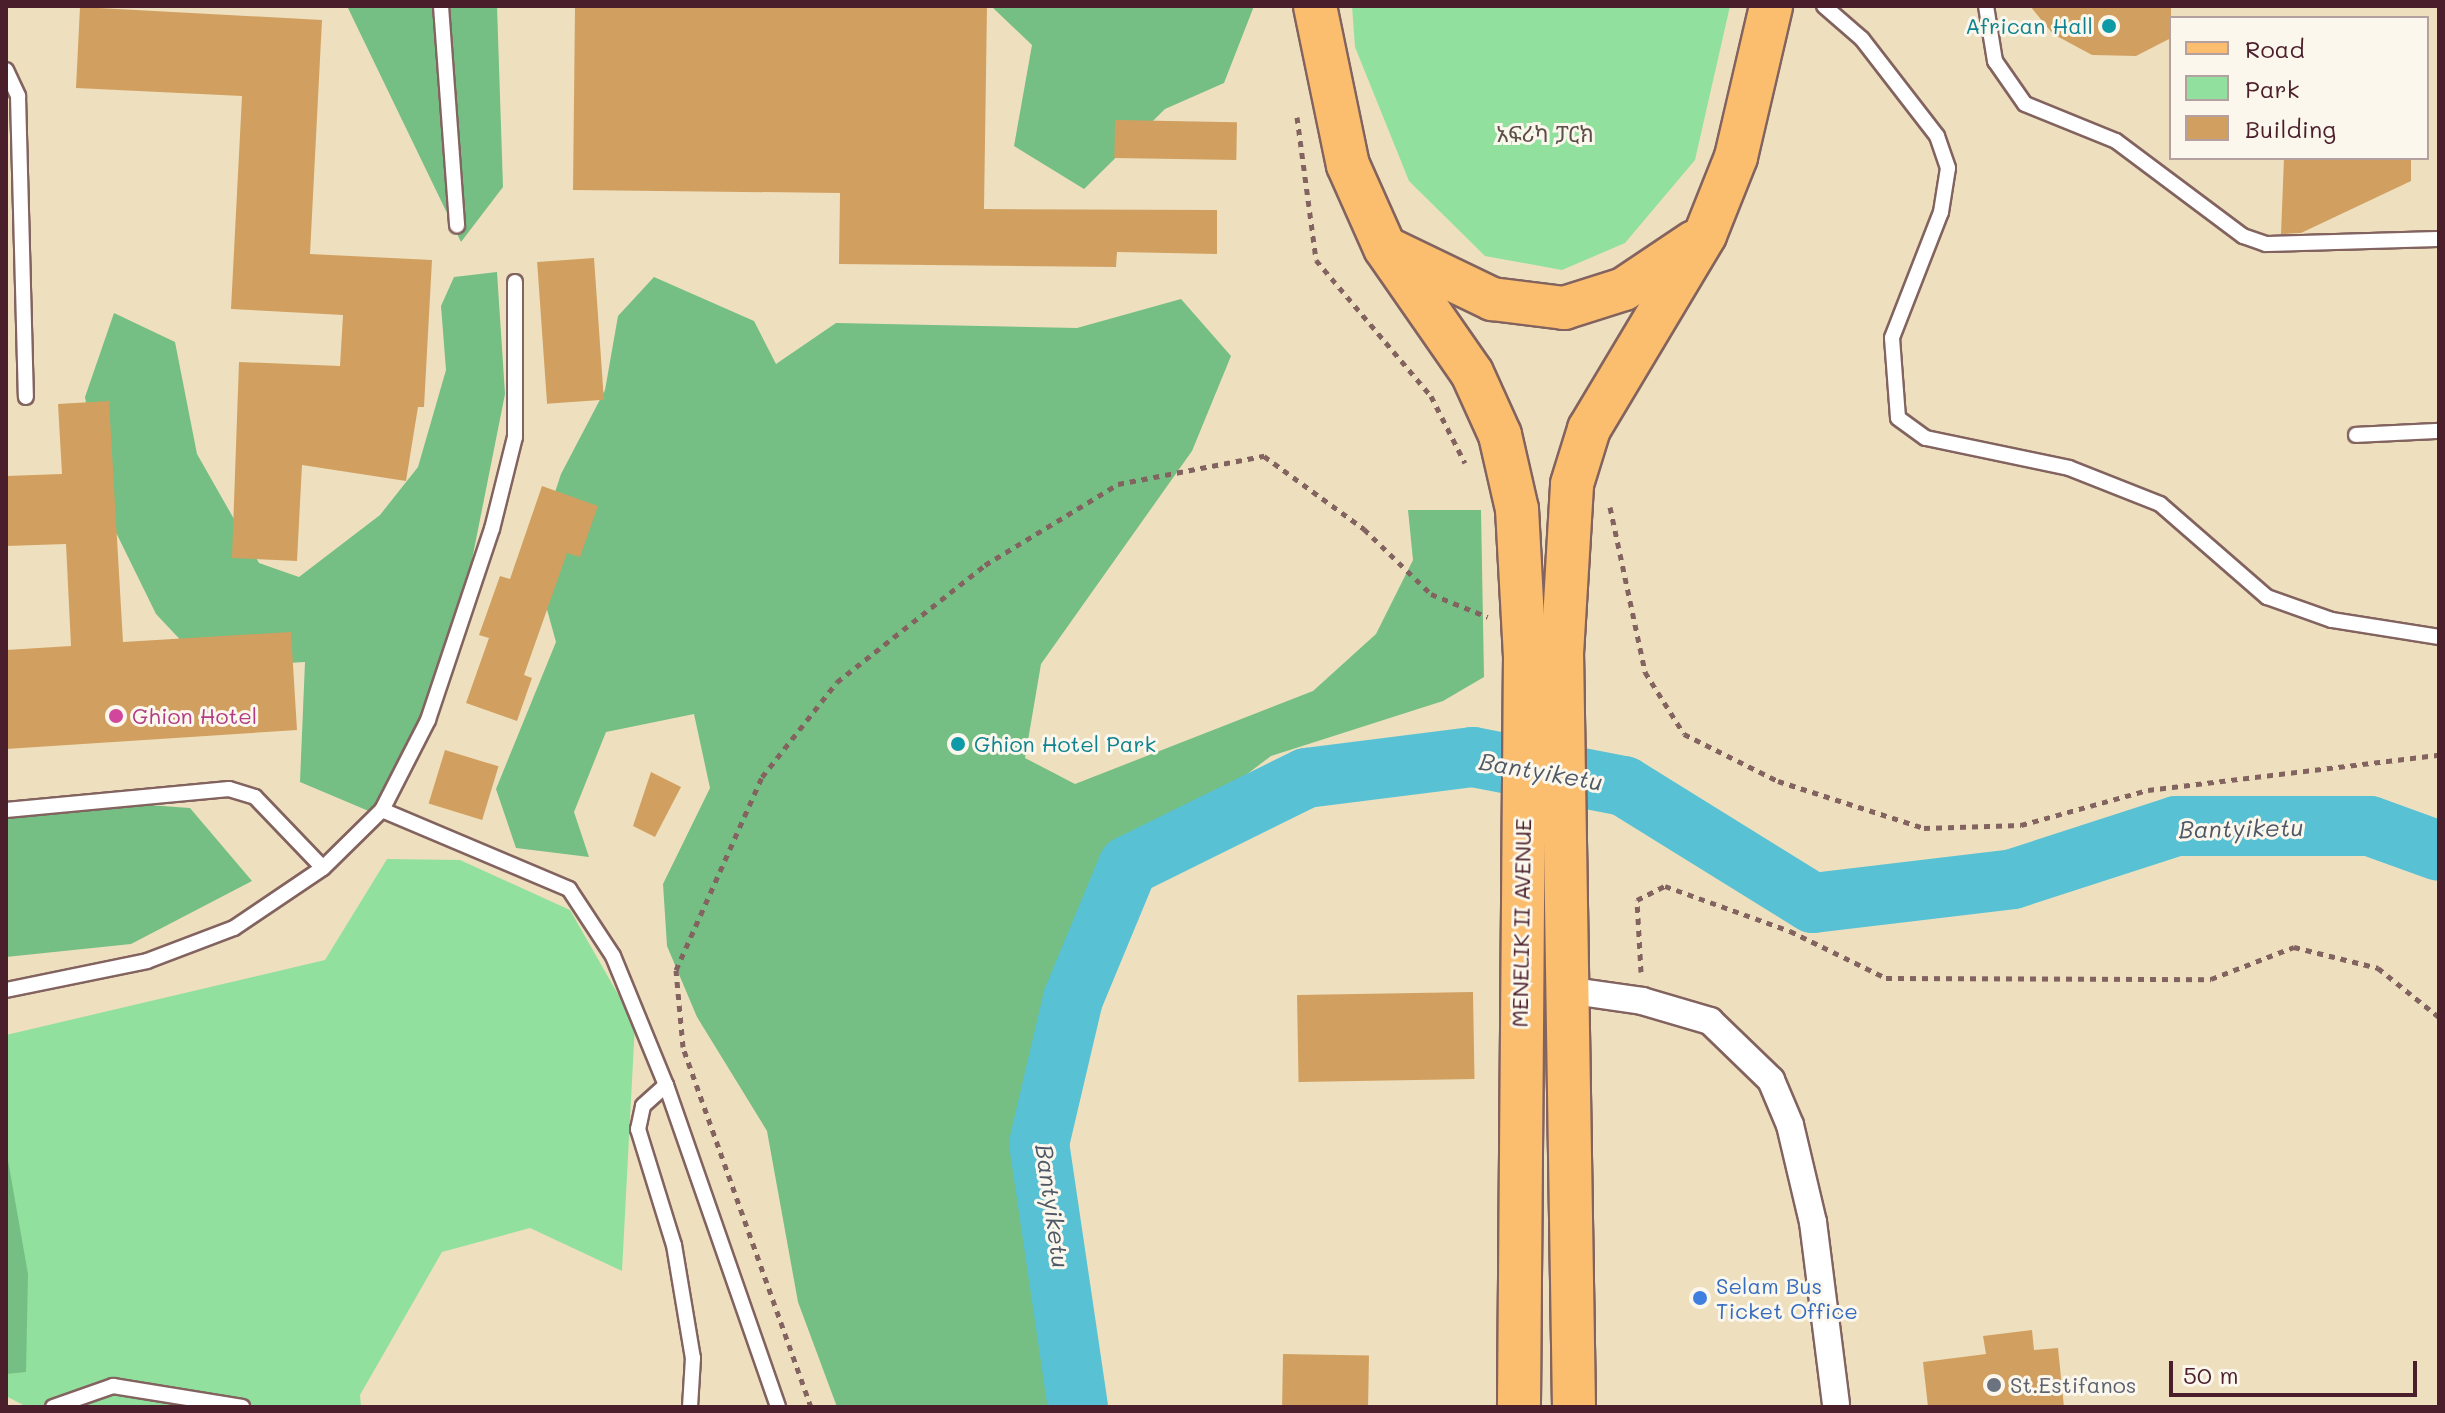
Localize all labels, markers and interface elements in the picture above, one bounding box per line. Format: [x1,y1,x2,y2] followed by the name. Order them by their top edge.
[1965,13,2093,39] place label: African Hall
[2169,16,2429,160] legend
[2100,17,2118,35] marker: African Hall
[2245,33,2305,64] text: Road
[2245,73,2299,104] text: Park
[2245,113,2336,144] text: Building
[1496,121,1594,147] park label: አፍሪካ ፓርክ
[132,703,257,729] place label: Ghion Hotel
[107,707,125,725] marker: Ghion Hotel
[974,731,1156,757] place label: Ghion Hotel Park
[949,735,967,753] marker: Ghion Hotel Park
[1477,746,1605,796] water label: Bantyiketu
[2178,813,2304,843] water label: Bantyiketu
[1506,818,1536,1028] street label: MENELIK II AVENUE
[1030,1142,1076,1270] water label: Bantyiketu
[1716,1272,1858,1324] place label: Selam Bus Ticket Office
[1691,1289,1709,1307] marker: Selam Bus Ticket Office
[2173,1345,2421,1395] scale bar
[2183,1359,2239,1390] text: 50 m
[2010,1372,2136,1398] place label: St.Estifanos
[1985,1376,2003,1394] marker: St.Estifanos

